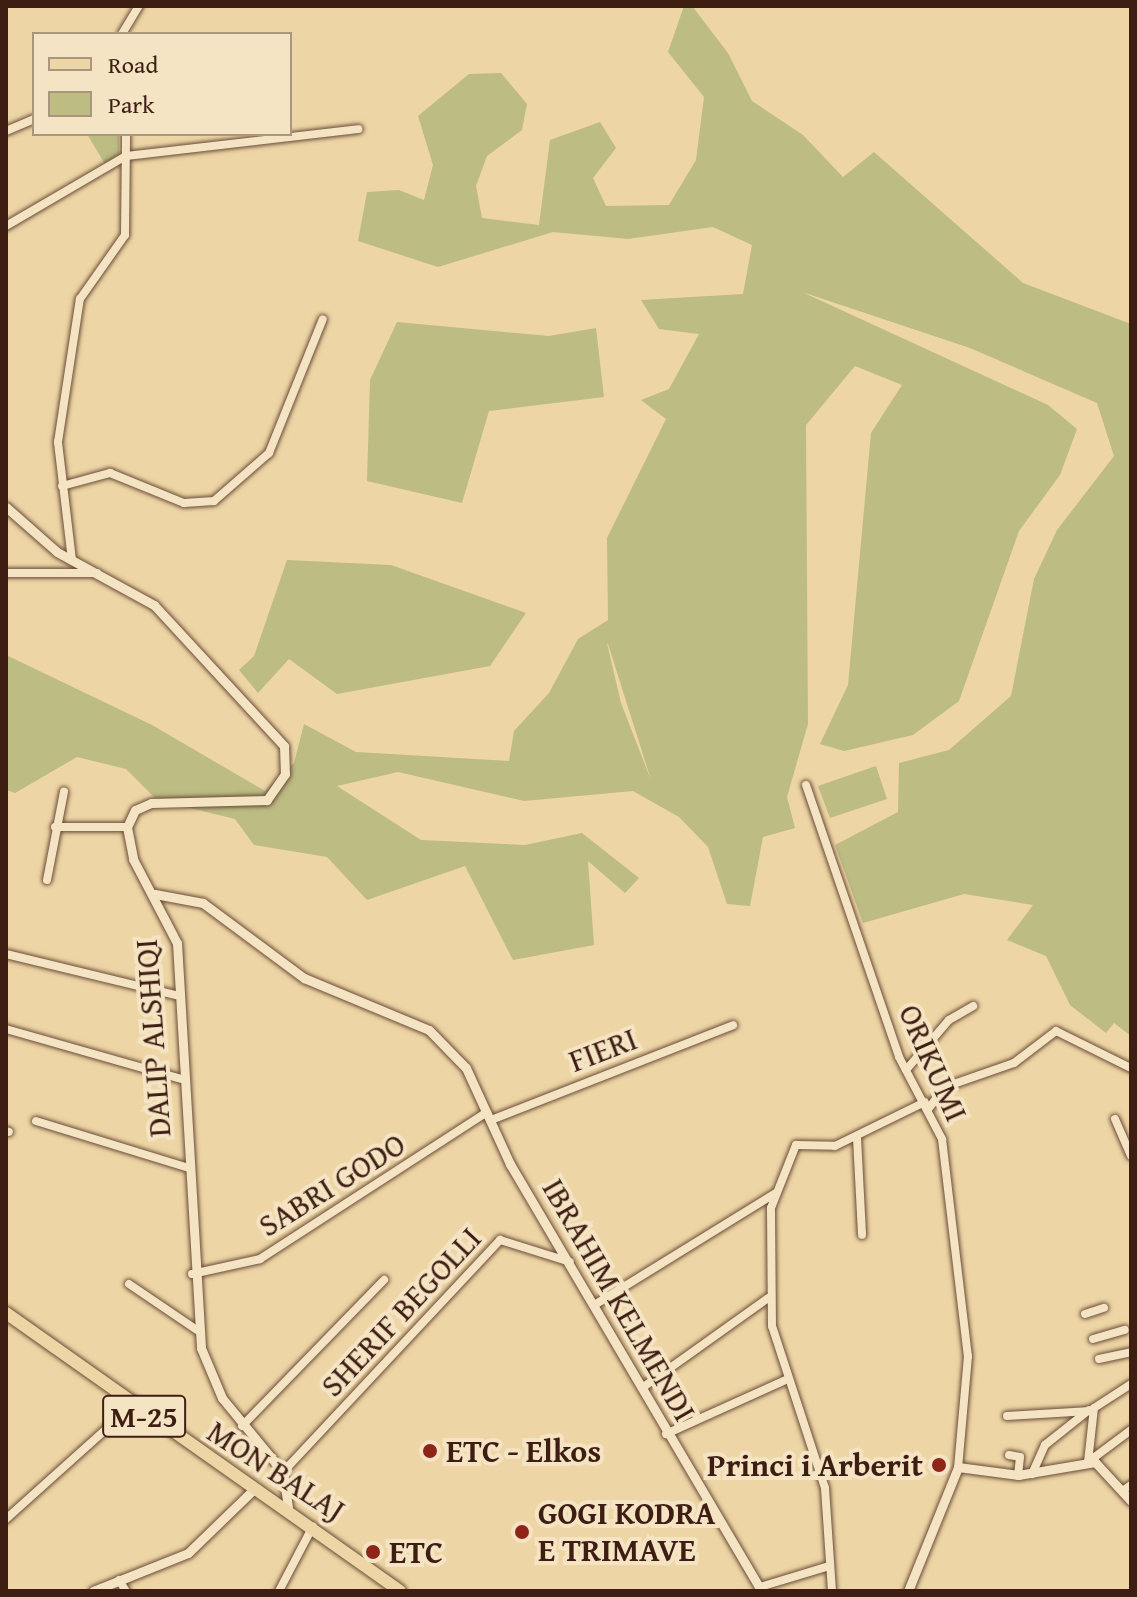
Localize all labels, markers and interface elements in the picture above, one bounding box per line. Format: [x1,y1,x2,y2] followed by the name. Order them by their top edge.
[32,32,292,136] legend
[108,47,158,82] text: Road
[108,87,154,122] text: Park
[127,938,179,1138] street label: DALIP ALSHIQI
[890,999,976,1127] street label: ORIKUMI
[563,1020,643,1080] street label: FIERI
[252,1125,412,1245] street label: SABRI GODO
[534,1172,704,1428] street label: IBRAHIM KELMENDI
[313,1219,489,1405] street label: SHERIF BEGOLLI
[102,1390,186,1442] road number: M-25
[200,1412,352,1530] street label: MON BALAJ
[446,1432,601,1470] place label: ETC - Elkos
[421,1442,439,1460] marker: ETC - Elkos
[707,1446,923,1484] place label: Princi i Arberit
[930,1456,948,1474] marker: Princi i Arberit
[538,1495,715,1570] place label: GOGI KODRA E TRIMAVE
[513,1523,531,1541] marker: GOGI KODRA E TRIMAVE
[389,1533,443,1571] place label: ETC
[364,1543,382,1561] marker: ETC

